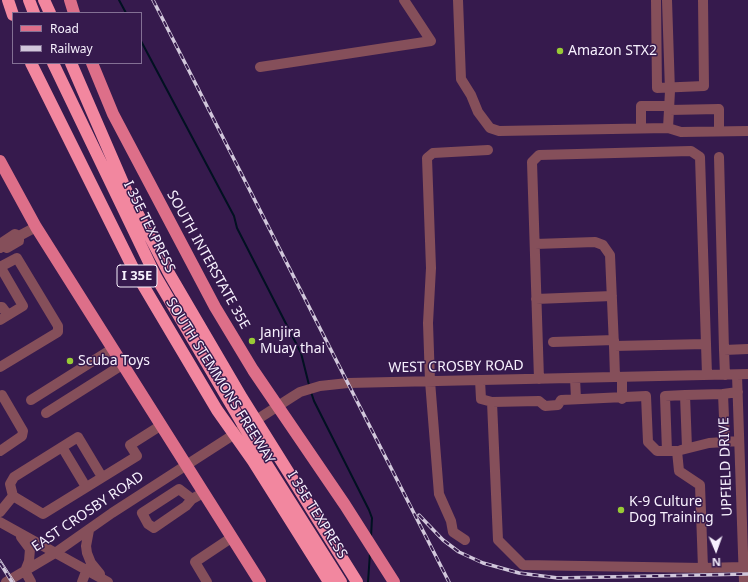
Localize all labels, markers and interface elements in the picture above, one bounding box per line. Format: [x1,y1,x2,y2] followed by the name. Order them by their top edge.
[12,12,142,64] legend
[50,20,79,37] text: Road
[50,40,93,57] text: Railway
[568,43,657,59] place label: Amazon STX2
[555,46,565,56] marker: Amazon STX2
[120,178,178,276] street label: I 35E TEXPRESS
[163,188,253,332] street label: SOUTH INTERSTATE 35E
[117,265,157,287] road number: I 35E
[162,295,278,467] street label: SOUTH STEMMONS FREEWAY
[260,325,325,358] place label: Janjira Muay thai
[247,336,257,346] marker: Janjira Muay thai
[78,353,150,369] place label: Scuba Toys
[65,356,75,366] marker: Scuba Toys
[388,357,524,377] street label: WEST CROSBY ROAD
[716,417,736,517] street label: UPFIELD DRIVE
[29,468,147,556] street label: EAST CROSBY ROAD
[283,468,351,562] street label: I 35E TEXPRESS
[629,494,714,526] place label: K-9 Culture Dog Training
[616,505,626,515] marker: K-9 Culture Dog Training
[696,530,736,570] north arrow
[712,555,721,570] text: N

